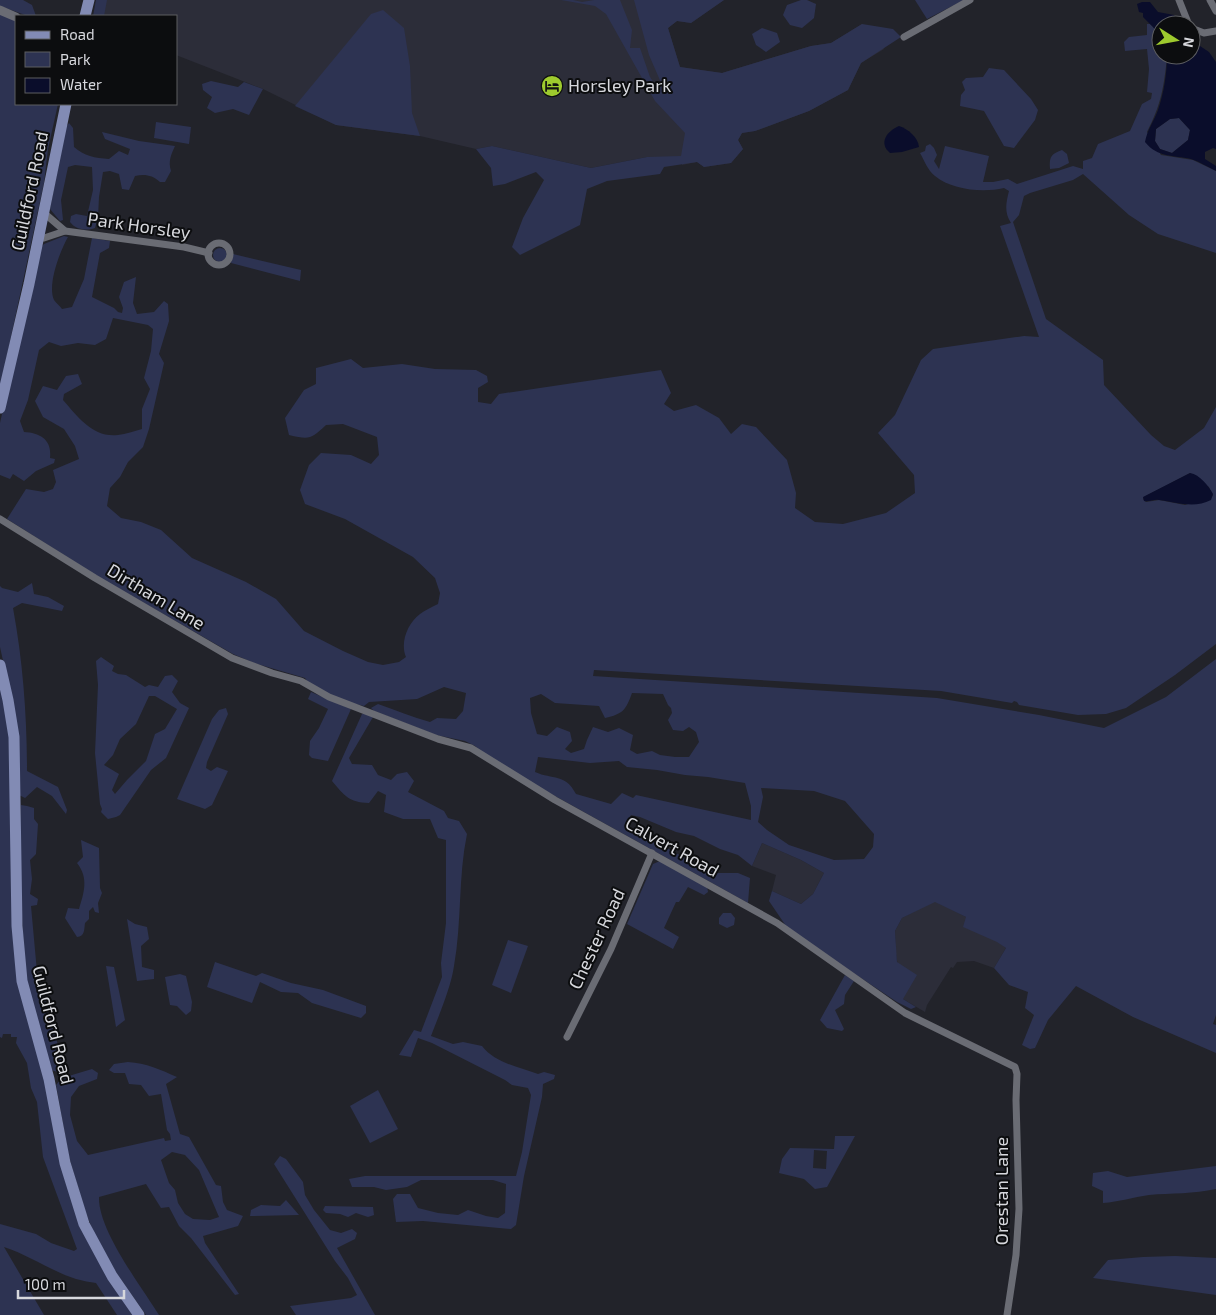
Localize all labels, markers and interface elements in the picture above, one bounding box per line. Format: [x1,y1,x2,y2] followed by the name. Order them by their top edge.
[15,15,178,105] legend
[1151,15,1201,65] north arrow
[60,25,95,43] text: Road
[1180,36,1199,49] text: N
[60,50,91,68] text: Park
[540,74,564,98] hotel icon: Horsley Park
[568,74,672,96] place label: Horsley Park
[60,75,102,93] text: Water
[6,129,52,252] street label: Guildford Road
[86,207,193,243] street label: Park Horsley
[104,558,209,634] street label: Dirtham Lane
[622,811,723,881] street label: Calvert Road
[563,885,629,992] street label: Chester Road
[29,963,79,1086] street label: Guildford Road
[990,1137,1012,1245] street label: Orestan Lane
[18,1268,124,1300] scale bar
[25,1275,66,1293] text: 100 m

